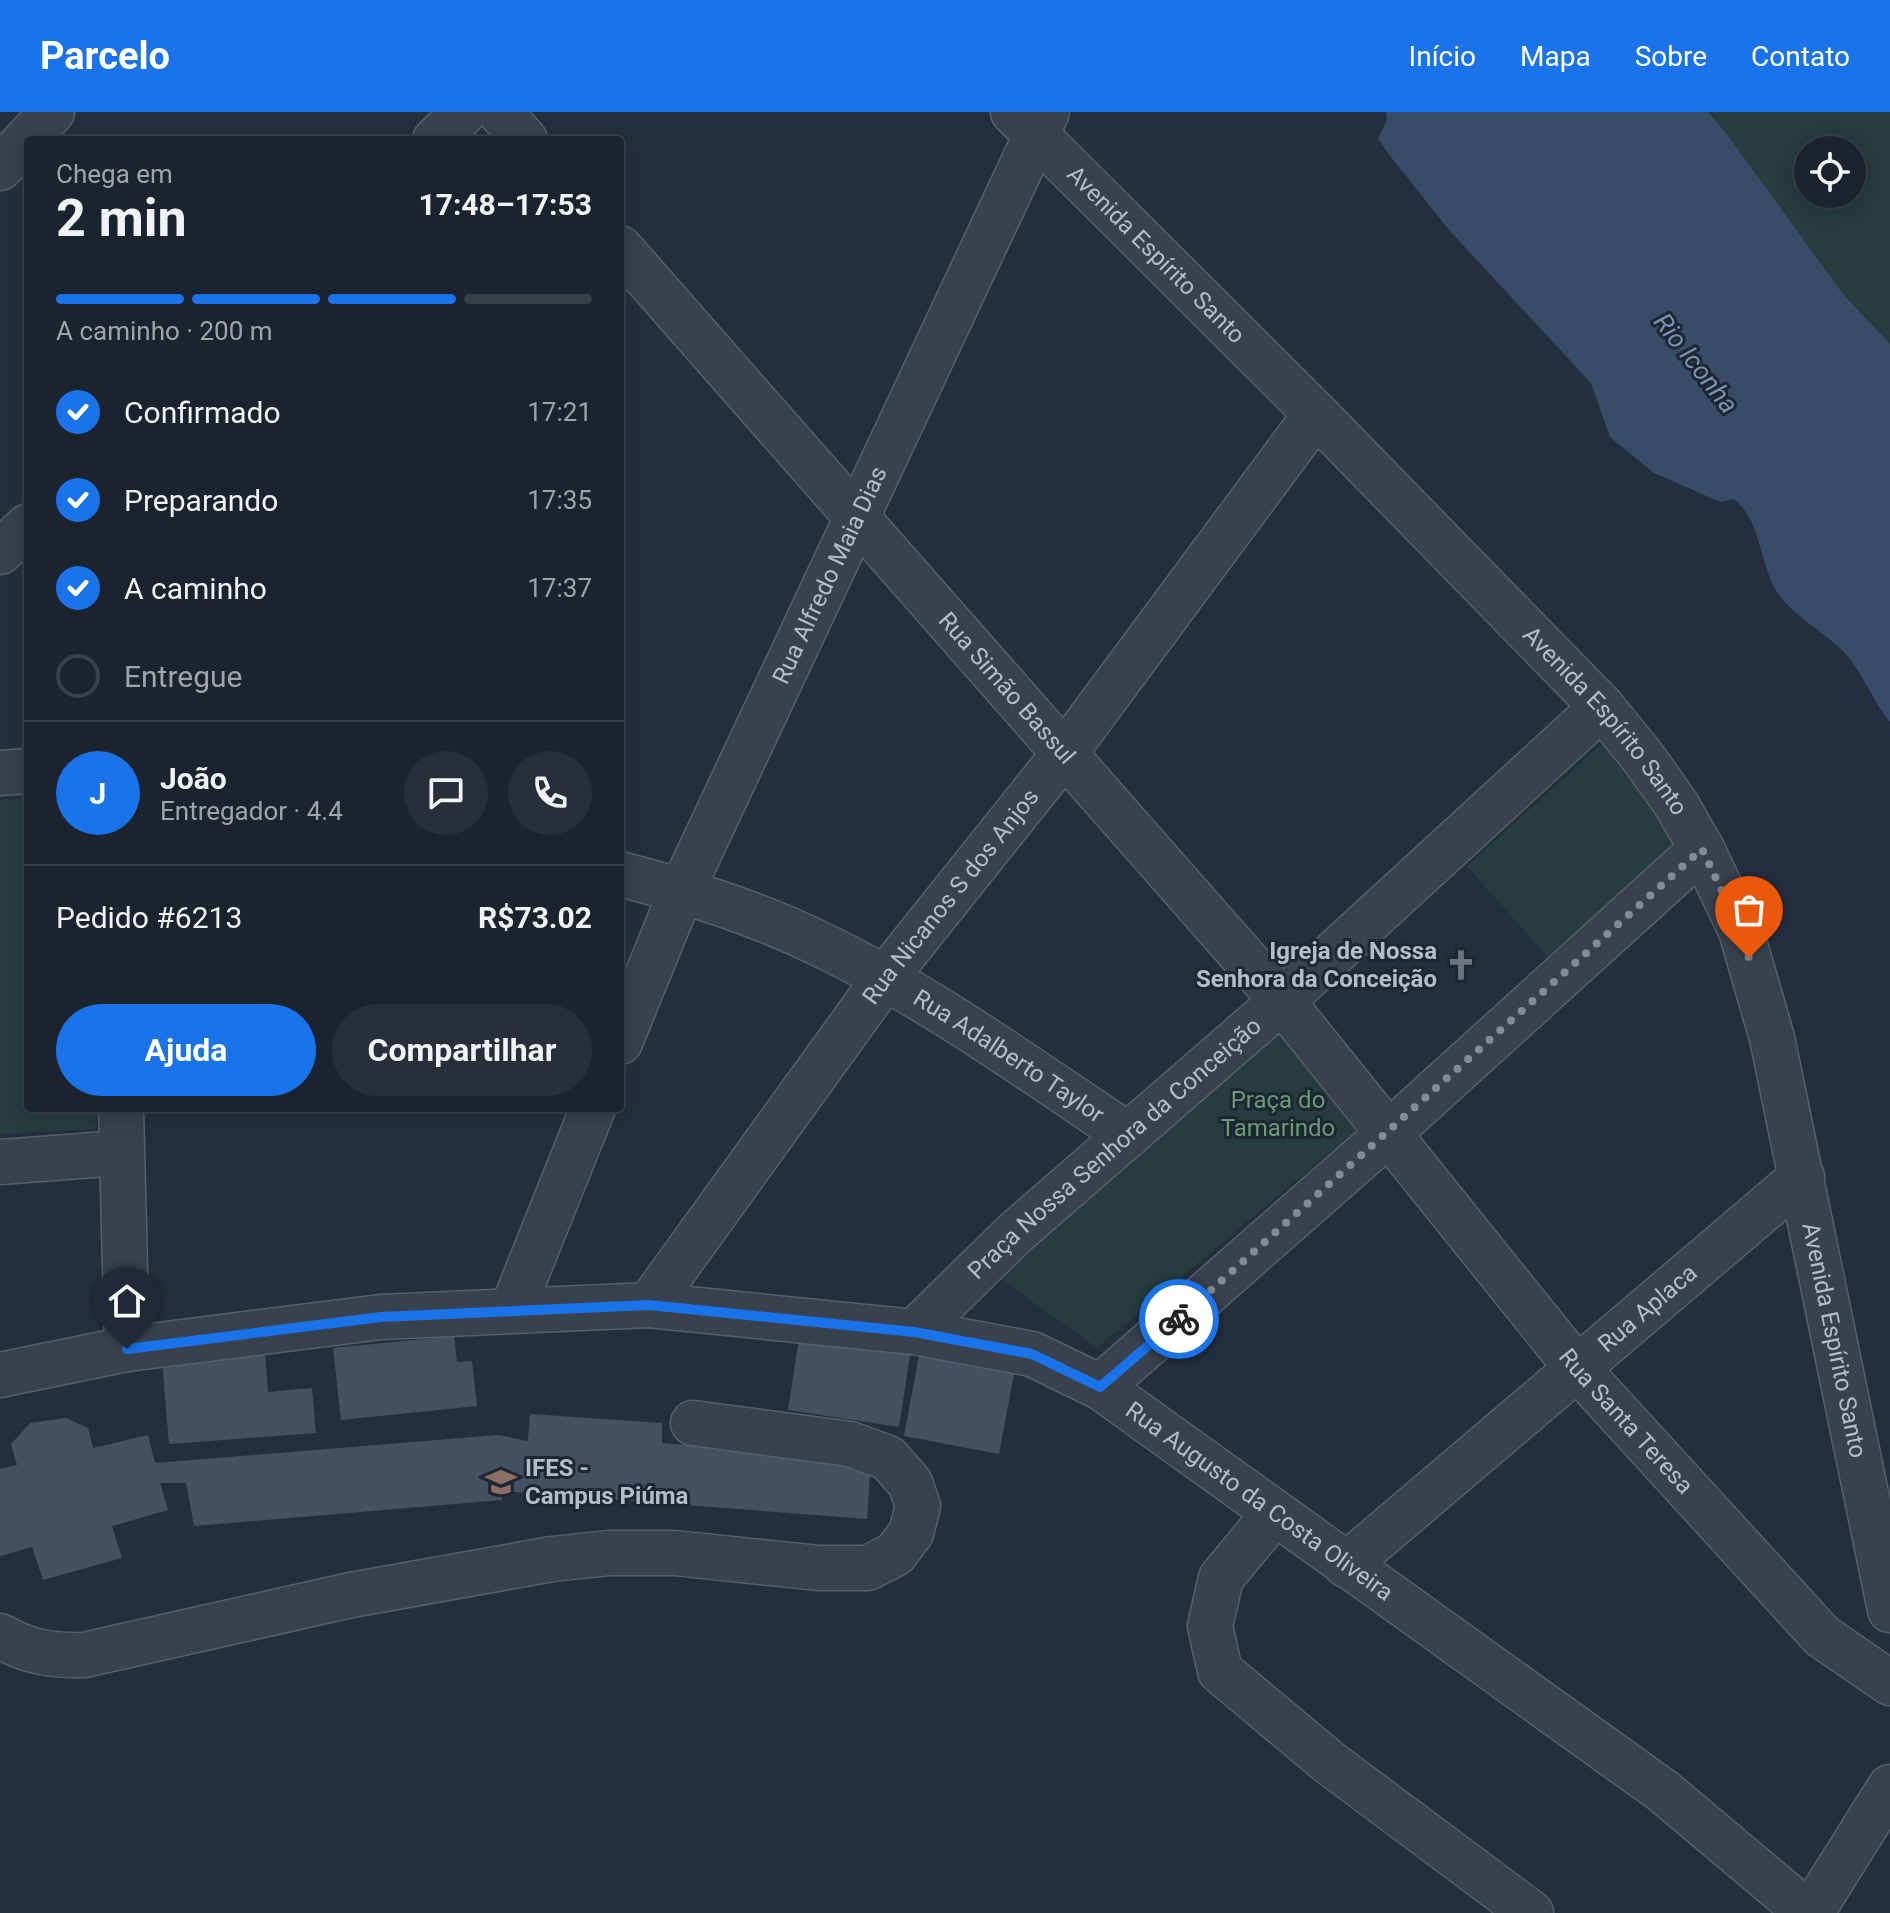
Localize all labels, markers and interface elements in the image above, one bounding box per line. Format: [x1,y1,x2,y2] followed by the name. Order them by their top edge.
[40,34,170,78] text: Parcelo
[1409,40,1476,73] text: Início
[1520,40,1591,73] text: Mapa
[1635,40,1707,73] text: Sobre
[1751,40,1850,73] text: Contato
[1794,136,1866,208] map controls
[1794,136,1866,208] button: locate
[56,159,173,189] text: Chega em
[1061,160,1251,349] street label: Avenida Espírito Santo
[418,187,592,222] text: 17:48–17:53
[56,188,187,249] text: 2 min
[1648,307,1744,419] water label: Rio Iconha
[56,316,273,346] text: A caminho · 200 m
[56,390,100,434] icon: check
[124,395,281,430] text: Confirmado
[527,397,592,427] text: 17:21
[767,462,893,688] street label: Rua Alfredo Maia Dias
[56,478,100,522] icon: check
[124,483,278,518] text: Preparando
[527,485,592,515] text: 17:35
[56,566,100,610] icon: check
[124,571,267,606] text: A caminho
[527,573,592,603] text: 17:37
[933,606,1081,770] street label: Rua Simão Bassul
[1517,621,1693,820] street label: Avenida Espírito Santo
[124,659,243,694] text: Entregue
[404,751,488,835] button: chat
[508,751,592,835] button: phone
[160,761,227,796] text: João
[90,776,106,811] text: J
[857,783,1045,1010] street label: Rua Nicanos S dos Anjos
[160,796,343,826] text: Entregador · 4.4
[1715,876,1783,958] pin
[1727,888,1771,932] icon: bag
[56,900,242,935] text: Pedido #6213
[478,900,592,935] text: R$73.02
[1196,937,1437,993] place label: Igreja de Nossa Senhora da Conceição
[1444,948,1478,982] church icon: Igreja de Nossa Senhora da Conceição
[909,984,1109,1129] street label: Rua Adalberto Taylor
[56,1004,316,1096] button: Ajuda
[332,1004,592,1096] button: Compartilhar
[962,1012,1267,1285] street label: Praça Nossa Senhora da Conceição
[1221,1086,1335,1142] park label: Praça do Tamarindo
[1796,1220,1872,1460] street label: Avenida Espírito Santo
[1593,1259,1703,1358] street label: Rua Aplaca
[93,1267,161,1349] pin
[105,1279,149,1323] icon: home
[1139,1279,1219,1359] courier
[1157,1297,1201,1341] icon: bike
[1553,1343,1699,1500] street label: Rua Santa Teresa
[1120,1396,1398,1607] street label: Rua Augusto da Costa Oliveira
[525,1454,689,1510] place label: IFES - Campus Piúma
[484,1465,518,1499] school or university icon: IFES - Campus Piúma

